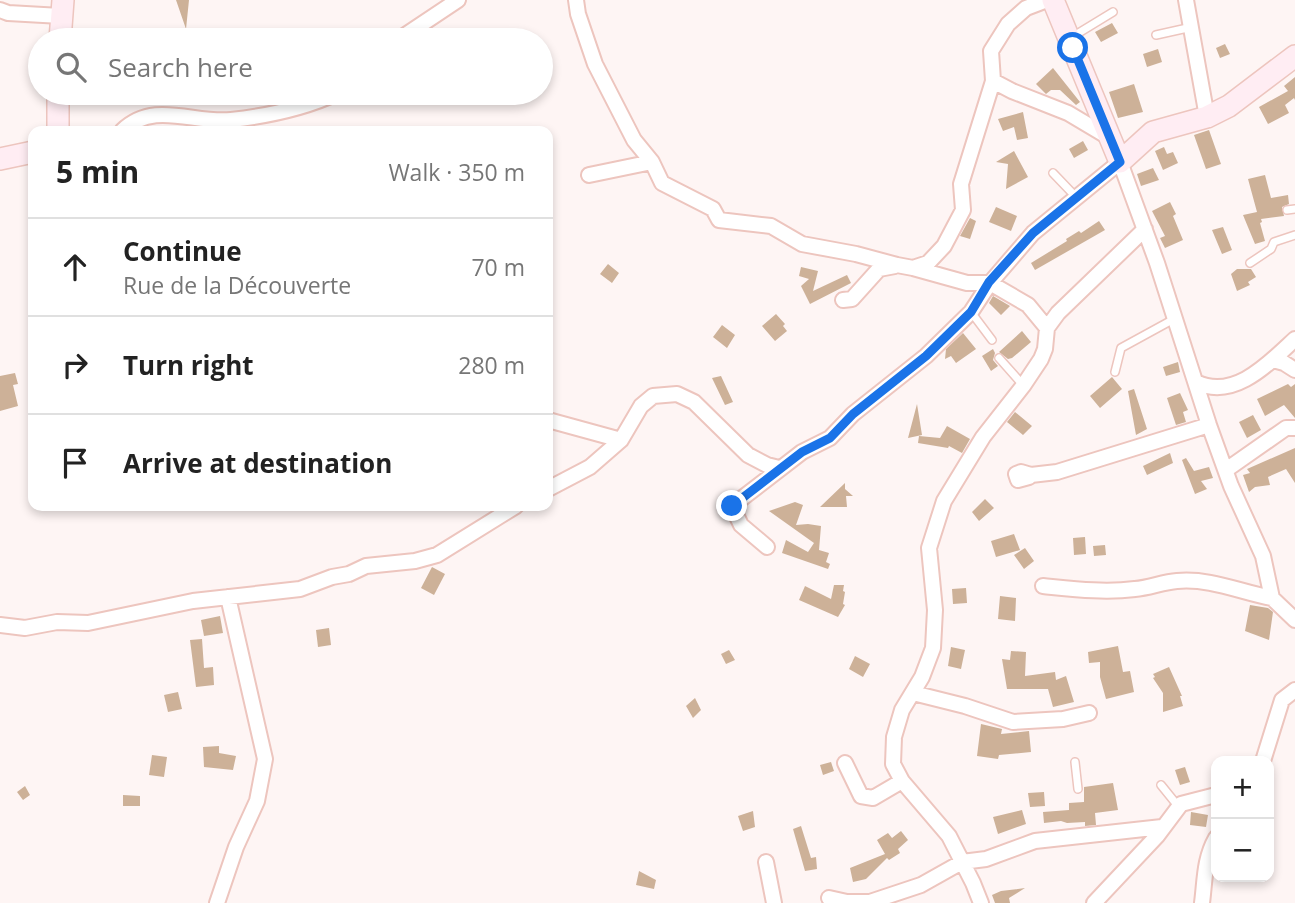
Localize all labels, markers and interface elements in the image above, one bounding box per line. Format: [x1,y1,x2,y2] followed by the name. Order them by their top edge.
[28,28,553,105] search box
[1057,32,1088,63] route start
[52,48,90,86] icon: search
[108,49,253,85] text: Search here
[56,151,139,192] text: 5 min
[388,156,525,188] text: Walk · 350 m
[123,233,242,269] text: Continue
[56,248,94,286] icon: ahead
[471,251,525,283] text: 70 m
[123,269,351,301] text: Rue de la Découverte
[56,346,94,384] icon: right
[123,347,254,383] text: Turn right
[458,349,525,381] text: 280 m
[56,444,94,482] icon: arrive
[123,445,392,481] text: Arrive at destination
[716,490,747,521] route end
[1211,756,1274,882] map controls
[1211,756,1274,819] button: +
[1211,819,1274,882] button: −

